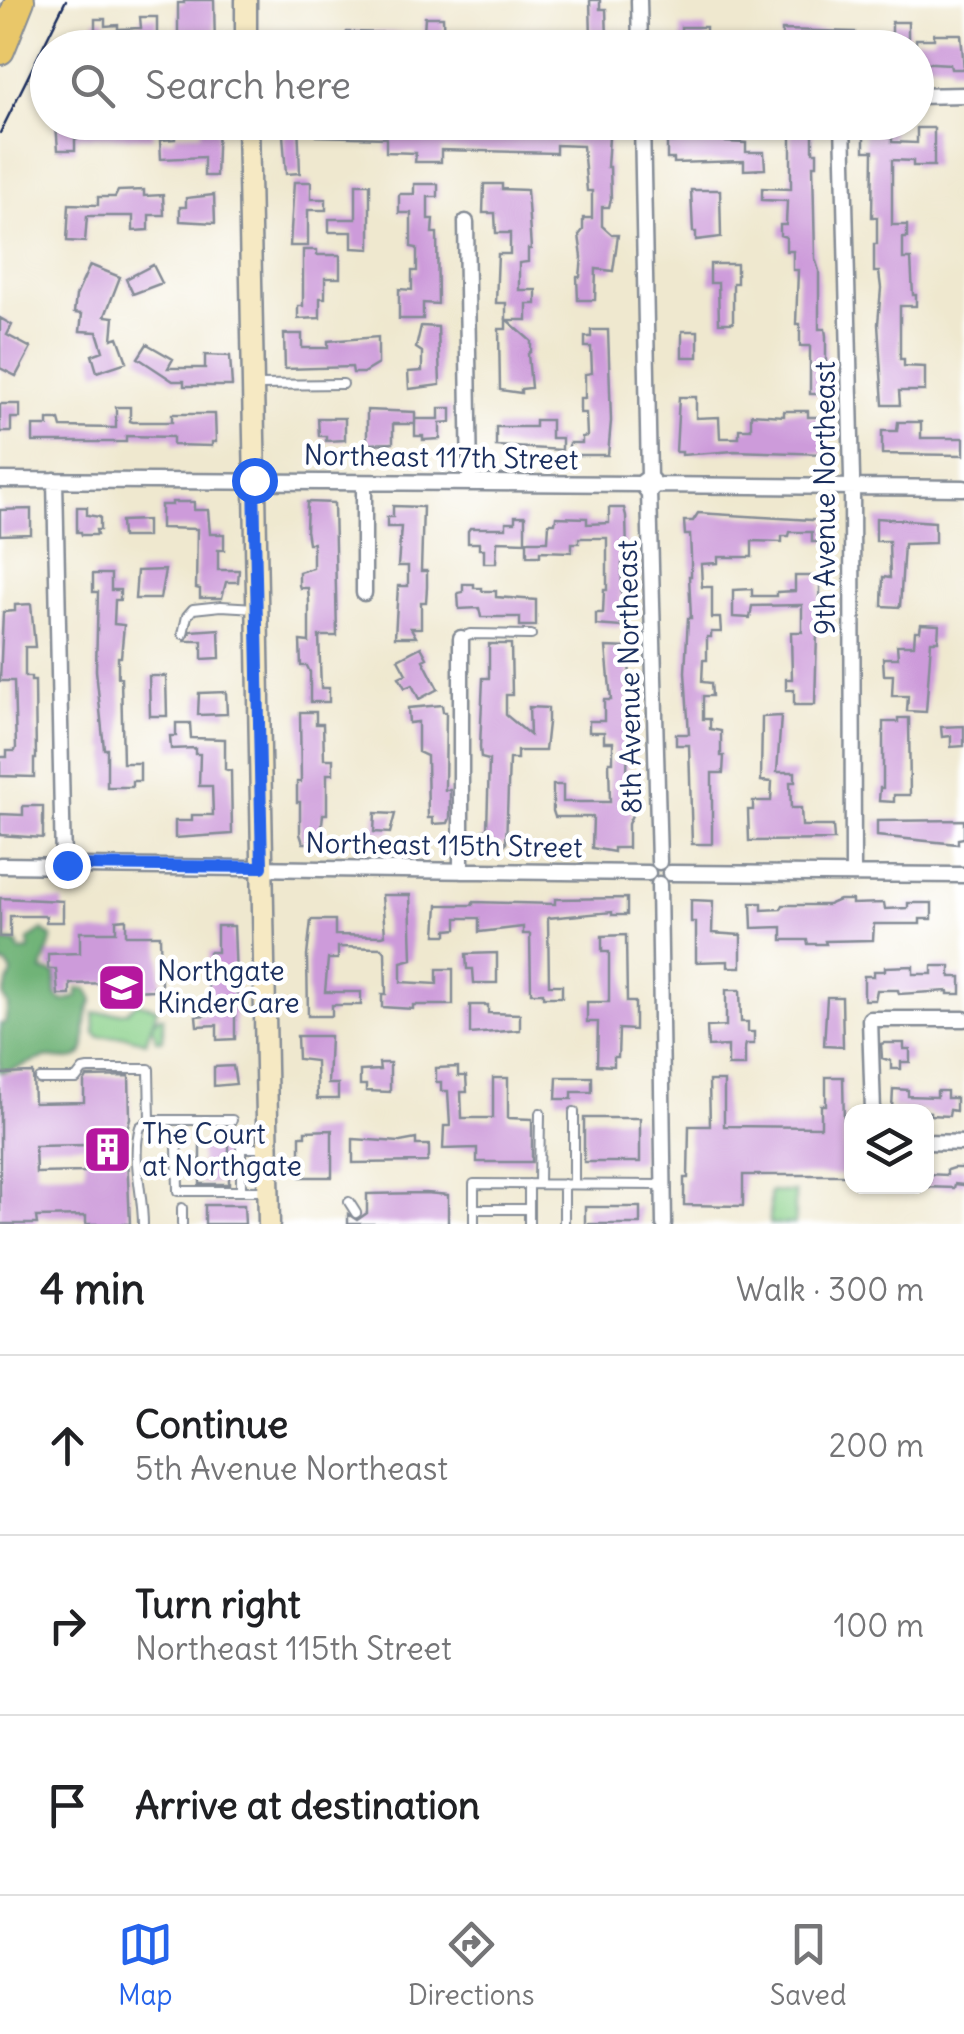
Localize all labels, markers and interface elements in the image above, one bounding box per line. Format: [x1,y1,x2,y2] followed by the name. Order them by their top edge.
[30,30,934,140] search box
[65,58,120,113] icon: search
[145,62,351,109] text: Search here
[807,361,843,635] street label: 9th Avenue Northeast
[303,437,579,477] street label: Northeast 117th Street
[232,458,278,504] route start
[609,540,649,814] street label: 8th Avenue Northeast
[305,825,583,865] street label: Northeast 115th Street
[45,843,91,889] route end
[157,953,300,1021] place label: Northgate KinderCare
[96,961,148,1013] school or university icon: Northgate KinderCare
[844,1104,934,1194] map controls
[844,1104,934,1194] button: layers
[142,1116,302,1184] place label: The Court at Northgate
[81,1124,133,1176] building icon: The Court at Northgate
[40,1263,145,1315] text: 4 min
[736,1269,924,1310] text: Walk · 300 m
[135,1401,288,1448] text: Continue
[40,1418,95,1473] icon: ahead
[829,1425,924,1466] text: 200 m
[135,1448,448,1489] text: 5th Avenue Northeast
[135,1581,301,1628] text: Turn right
[40,1598,95,1653] icon: right
[834,1605,924,1646] text: 100 m
[135,1628,452,1669] text: Northeast 115th Street
[40,1778,95,1833] icon: arrive
[135,1782,480,1829] text: Arrive at destination
[118,1917,173,2013] tab: Map
[408,1917,534,2013] tab: Directions
[770,1917,846,2013] tab: Saved

